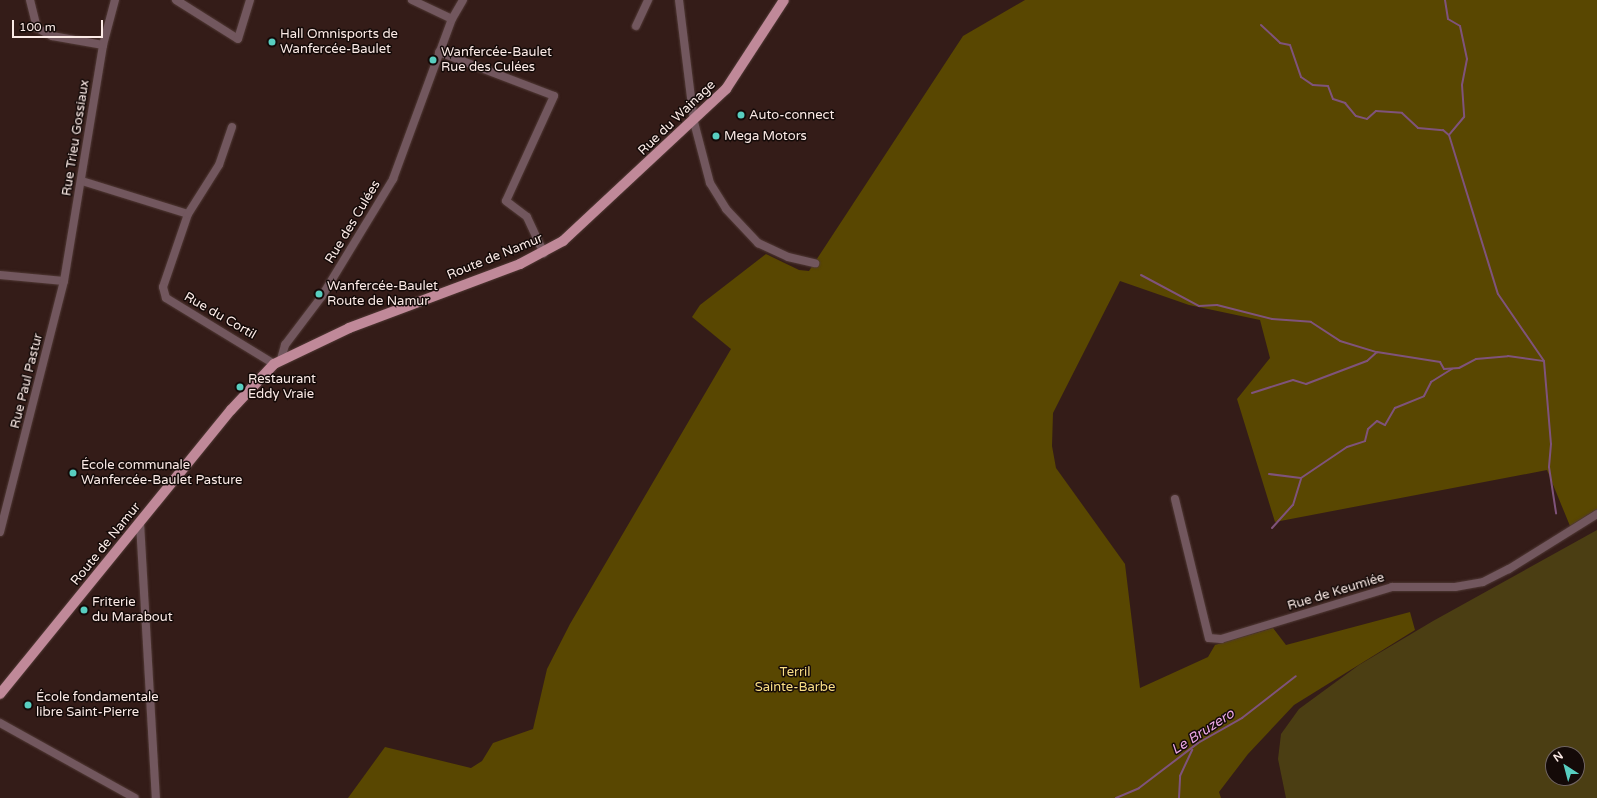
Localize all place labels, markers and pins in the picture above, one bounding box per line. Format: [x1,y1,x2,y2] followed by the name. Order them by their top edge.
[280,27,398,58] place label: Hall Omnisports de Wanfercée-Baulet
[267,37,277,47] marker: Hall Omnisports de Wanfercée-Baulet
[441,45,552,76] place label: Wanfercée-Baulet Rue des Culées
[428,55,438,65] marker: Wanfercée-Baulet Rue des Culées
[749,107,834,123] place label: Auto-connect
[736,110,746,120] marker: Auto-connect
[724,128,807,144] place label: Mega Motors
[711,131,721,141] marker: Mega Motors
[327,279,438,310] place label: Wanfercée-Baulet Route de Namur
[314,289,324,299] marker: Wanfercée-Baulet Route de Namur
[248,372,316,403] place label: Restaurant Eddy Vraie
[235,382,245,392] marker: Restaurant Eddy Vraie
[81,458,242,489] place label: École communale Wanfercée-Baulet Pasture
[68,468,78,478] marker: École communale Wanfercée-Baulet Pasture
[92,595,173,626] place label: Friterie du Marabout
[79,605,89,615] marker: Friterie du Marabout
[36,690,159,721] place label: École fondamentale libre Saint-Pierre
[23,700,33,710] marker: École fondamentale libre Saint-Pierre

